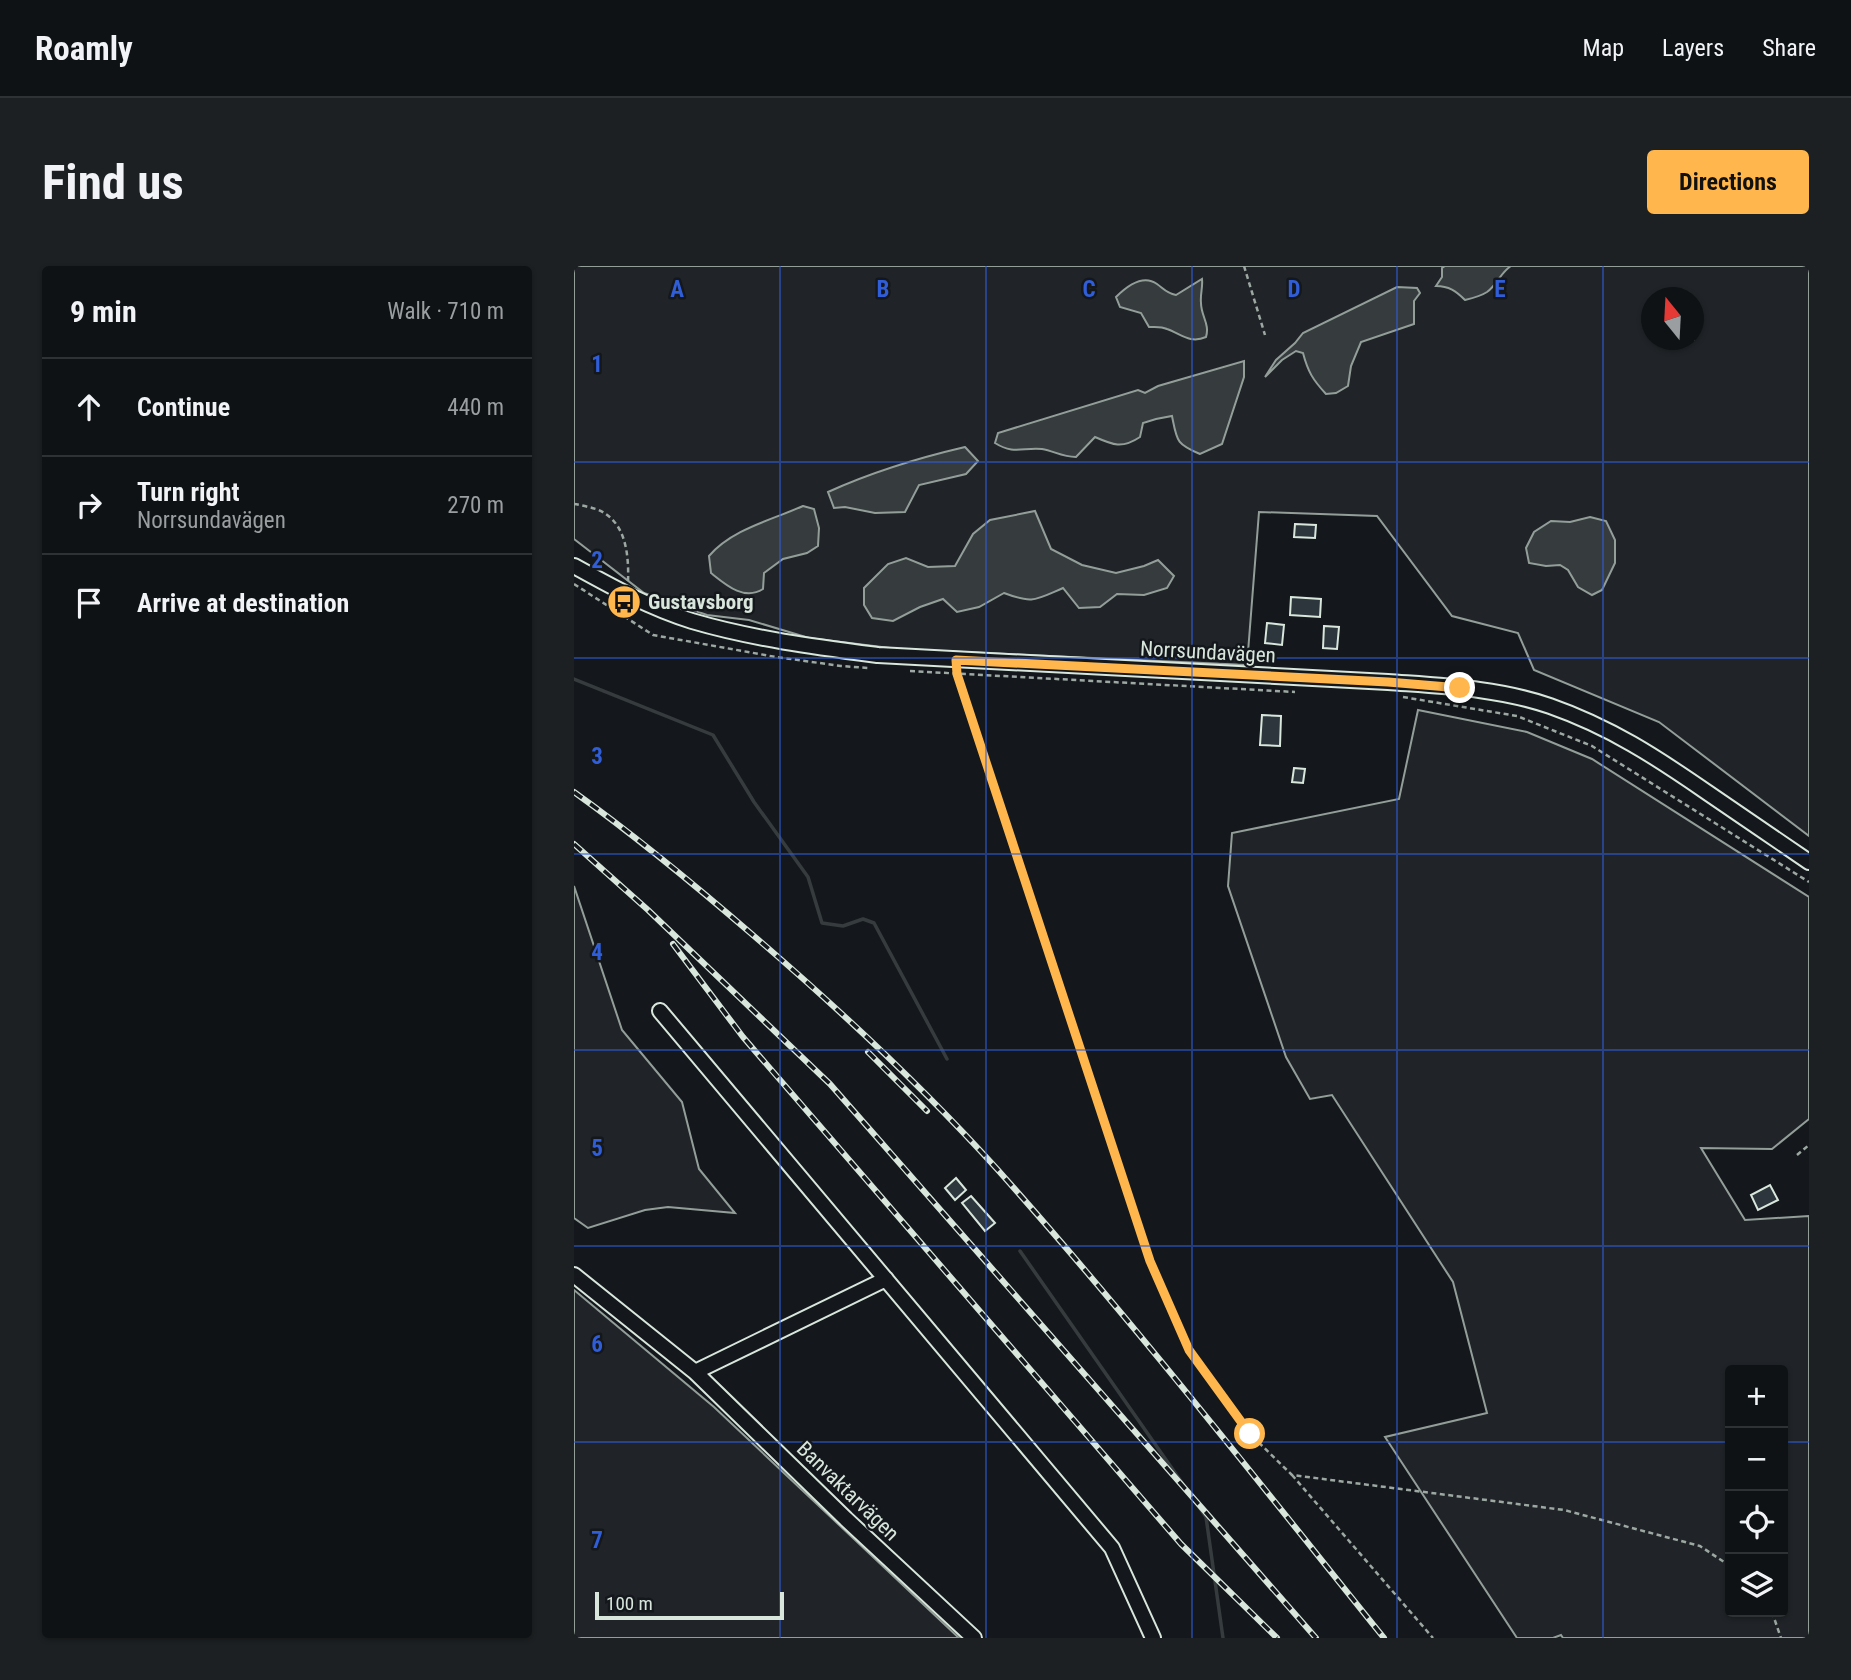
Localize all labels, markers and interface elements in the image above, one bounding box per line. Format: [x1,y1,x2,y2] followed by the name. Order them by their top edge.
[35,29,133,68] text: Roamly
[1583,34,1624,62] text: Map
[1662,34,1724,62] text: Layers
[1762,34,1816,62] text: Share
[1647,150,1809,214] button: Directions
[42,154,184,211] text: Find us
[670,276,684,303] text: A
[877,276,889,303] text: B
[1082,276,1096,303] text: C
[1288,276,1301,303] text: D
[1494,276,1506,303] text: E
[1641,287,1704,350] north arrow
[70,294,137,329] text: 9 min
[387,298,504,325] text: Walk · 710 m
[591,351,603,378] text: 1
[70,388,108,426] icon: ahead
[137,392,230,422] text: Continue
[447,394,504,421] text: 440 m
[137,477,239,507] text: Turn right
[70,486,108,524] icon: right
[447,492,504,519] text: 270 m
[137,507,286,534] text: Norrsundavägen
[591,547,603,574] text: 2
[605,583,643,621] bus stop icon: Gustavsborg
[70,584,108,622] icon: arrive
[137,588,349,618] text: Arrive at destination
[648,590,753,614] place label: Gustavsborg
[1140,636,1276,668] street label: Norrsundavägen
[1444,672,1475,703] route end
[591,743,603,770] text: 3
[591,939,603,966] text: 4
[591,1135,603,1162] text: 5
[591,1331,603,1358] text: 6
[1725,1365,1788,1617] map controls
[1725,1365,1788,1428] button: +
[1234,1418,1265,1449] route start
[1725,1428,1788,1491] button: −
[792,1436,904,1546] street label: Banvaktarvägen
[1725,1491,1788,1554] button: locate
[591,1527,603,1554] text: 7
[1725,1554,1788,1617] button: layers
[595,1589,784,1621] scale bar
[606,1592,653,1615] text: 100 m

